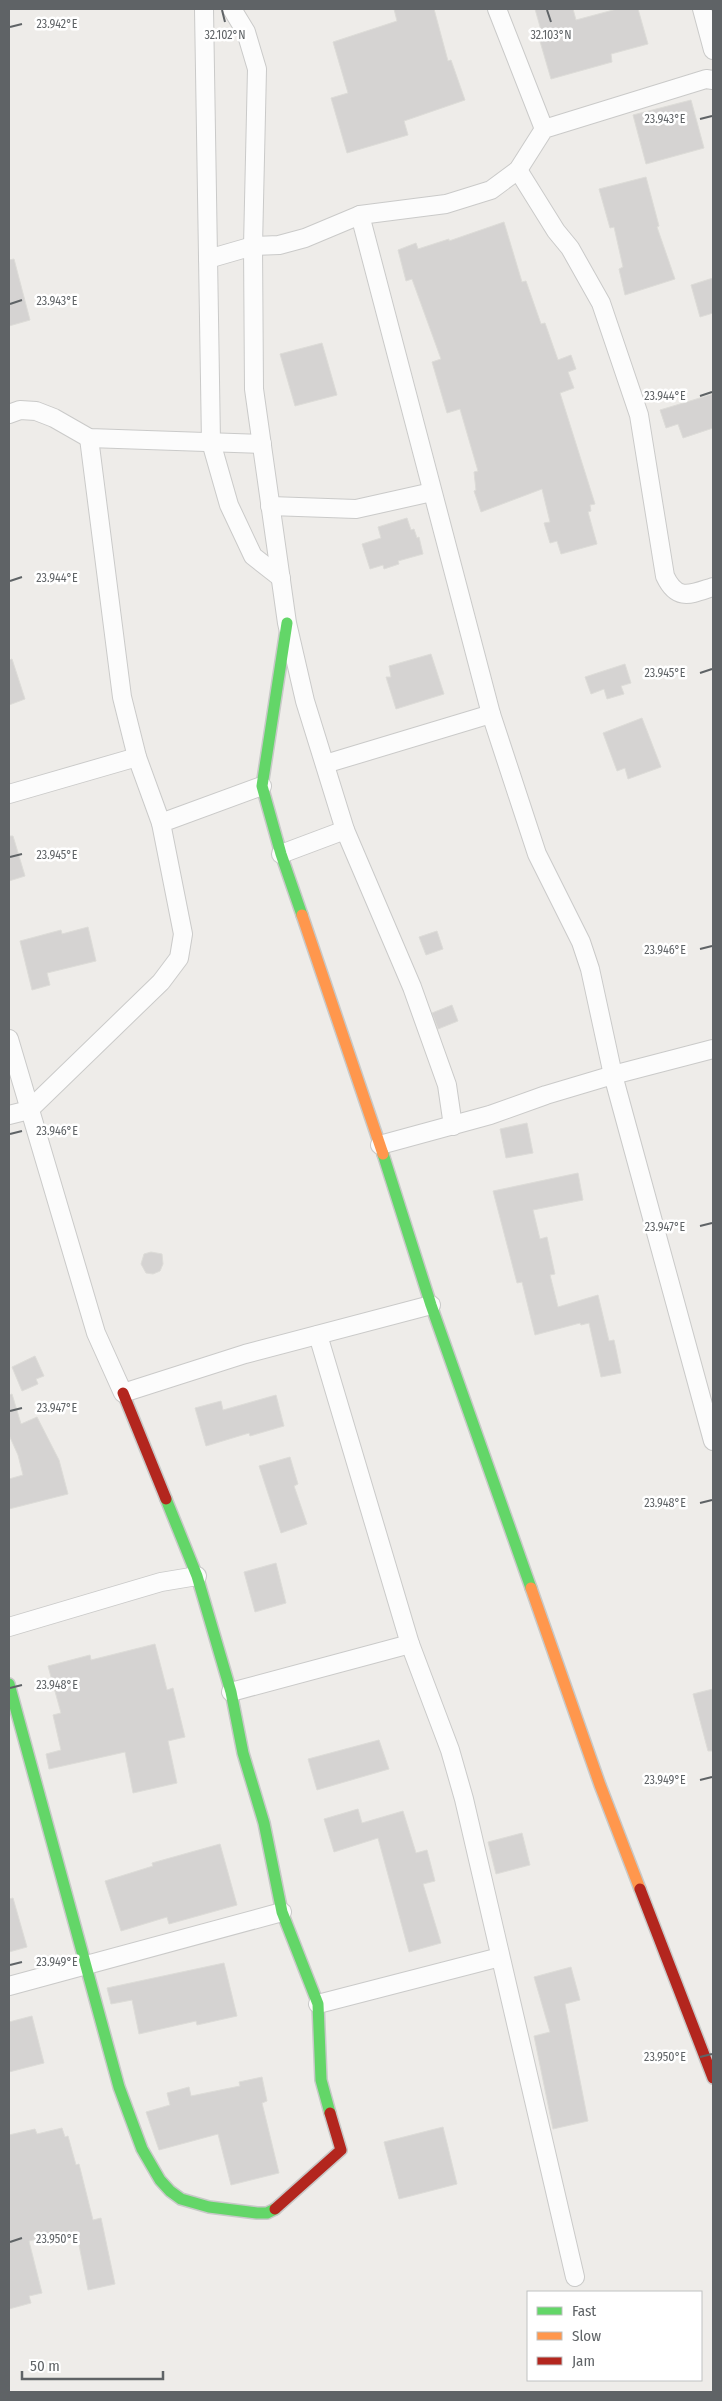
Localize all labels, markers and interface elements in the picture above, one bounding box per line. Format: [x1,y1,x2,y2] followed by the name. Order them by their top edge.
[37,17,78,31] text: 23.942°E
[205,28,245,42] text: 32.102°N
[530,28,572,42] text: 32.103°N
[645,112,686,126] text: 23.943°E
[37,294,78,308] text: 23.943°E
[644,389,686,403] text: 23.944°E
[36,571,78,585] text: 23.944°E
[645,666,686,680] text: 23.945°E
[37,848,78,862] text: 23.945°E
[644,943,686,957] text: 23.946°E
[36,1124,78,1138] text: 23.946°E
[645,1220,686,1234] text: 23.947°E
[37,1401,78,1415] text: 23.947°E
[644,1496,686,1510] text: 23.948°E
[36,1678,78,1692] text: 23.948°E
[644,1773,686,1787] text: 23.949°E
[36,1955,78,1969] text: 23.949°E
[644,2050,686,2064] text: 23.950°E
[36,2232,78,2246] text: 23.950°E
[527,2291,702,2381] legend
[572,2302,596,2320] text: Fast
[572,2327,601,2345] text: Slow
[22,2348,164,2380] scale bar
[572,2352,595,2370] text: Jam
[30,2357,60,2375] text: 50 m

